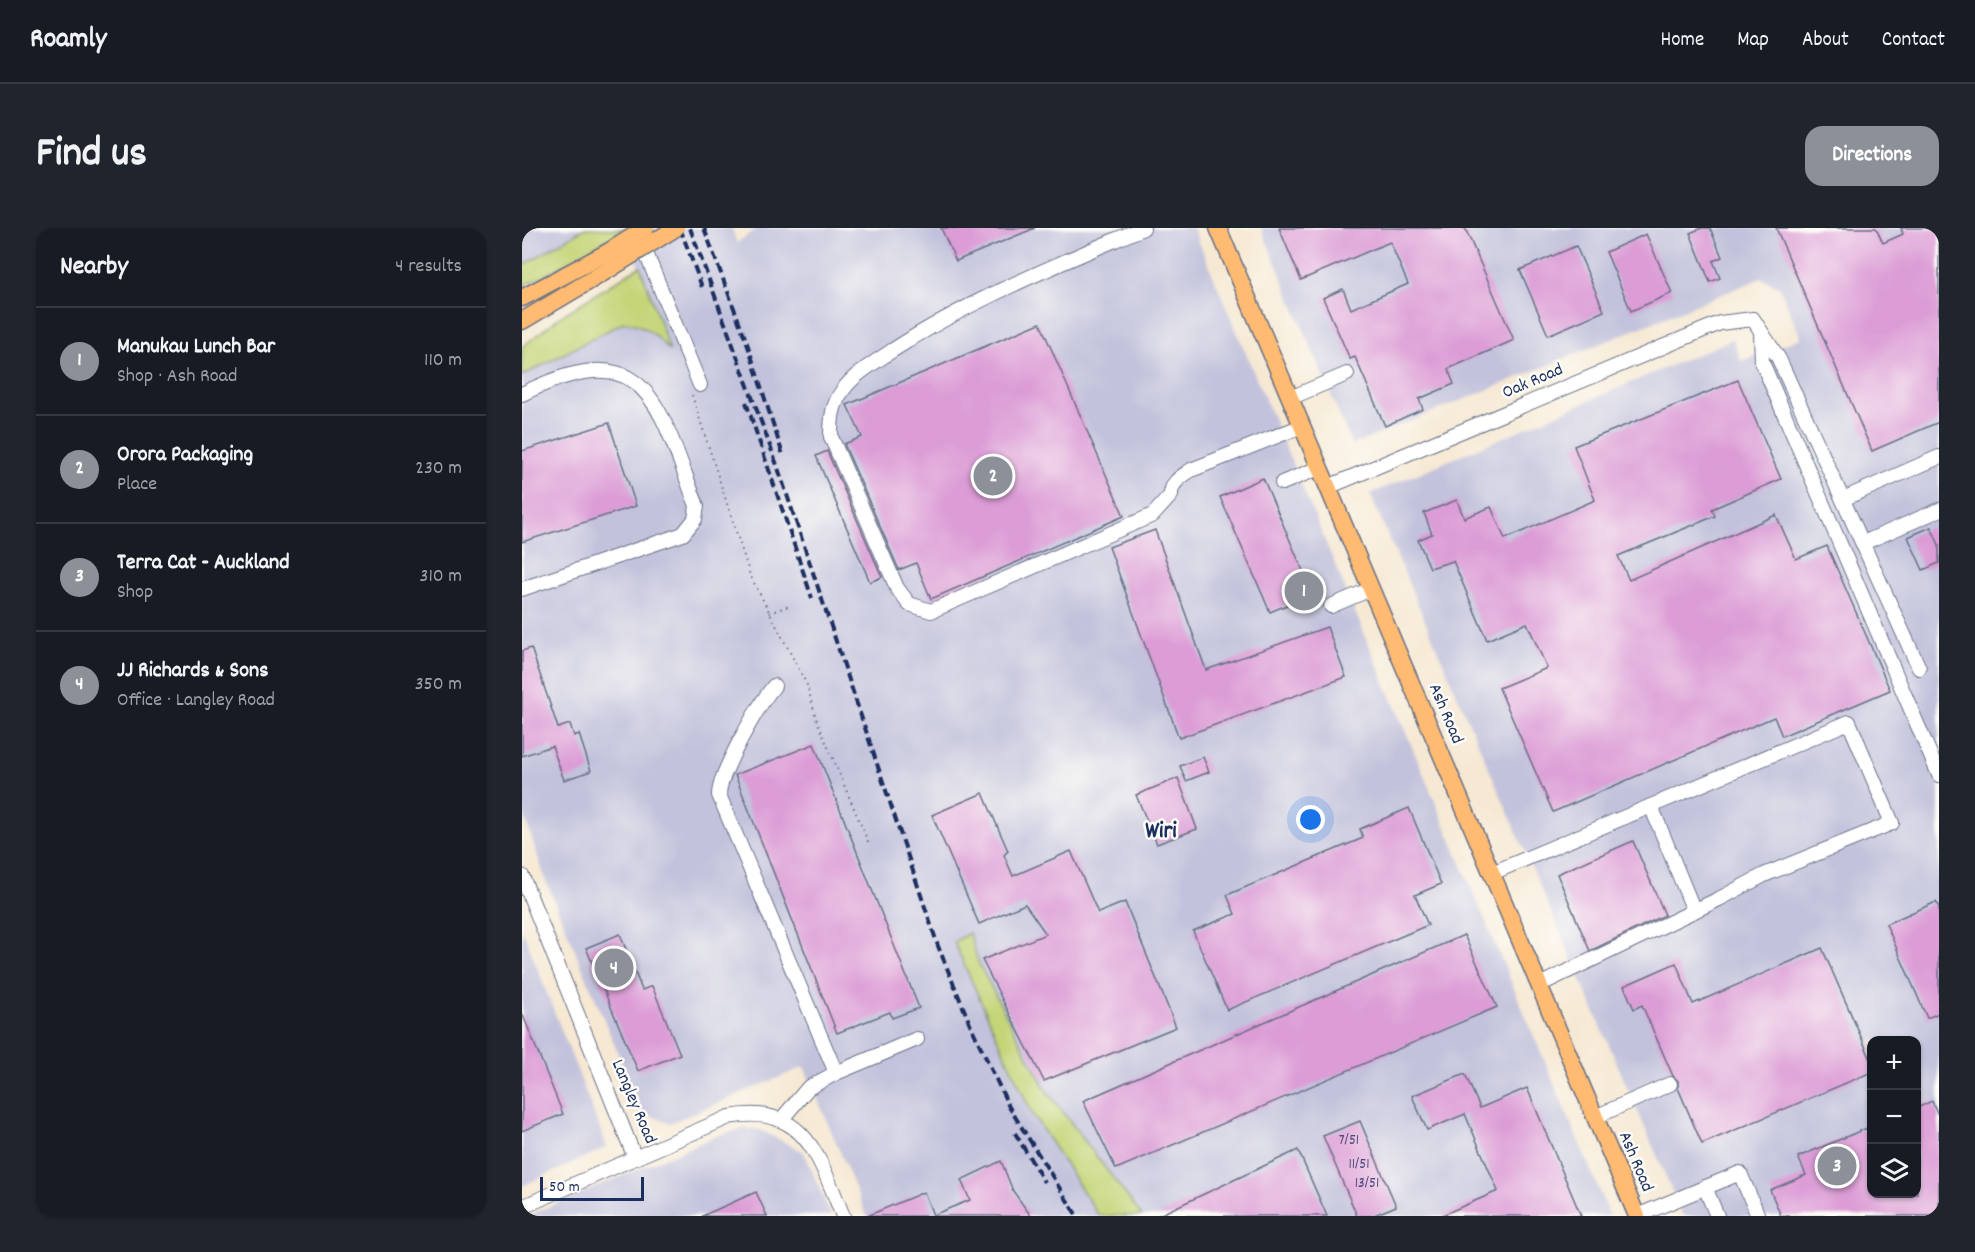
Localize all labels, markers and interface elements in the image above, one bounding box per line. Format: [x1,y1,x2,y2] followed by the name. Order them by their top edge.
[30,21,106,61] text: Roamly
[1660,26,1704,56] text: Home
[1737,26,1769,56] text: Map
[1802,26,1849,56] text: About
[1882,26,1945,56] text: Contact
[36,126,147,186] text: Find us
[1805,126,1939,186] button: Directions
[60,249,128,286] text: Nearby
[395,253,462,281] text: 4 results
[117,332,275,363] text: Manukau Lunch Bar
[77,347,82,375] text: 1
[424,347,462,375] text: 110 m
[1499,358,1567,406] street label: Oak Road
[117,363,237,391] text: Shop · Ash Road
[117,440,253,471] text: Orora Packaging
[974,454,1012,498] pin: 2
[75,455,84,483] text: 2
[415,455,462,483] text: 230 m
[117,471,157,499] text: Place
[117,548,289,579] text: Terra Cat - Auckland
[75,563,84,591] text: 3
[420,563,462,591] text: 310 m
[1284,568,1324,614] pin: 1
[117,579,153,607] text: Shop
[117,656,268,687] text: JJ Richards & Sons
[75,671,84,699] text: 4
[415,671,462,699] text: 350 m
[1421,680,1469,748] street label: Ash Road
[117,687,275,715] text: Office · Langley Road
[1296,805,1325,834] your location
[1145,815,1177,849] district label: Wiri
[594,946,634,990] pin: 4
[1867,1036,1921,1198] map controls
[1867,1036,1921,1090] button: +
[604,1056,662,1148] street label: Langley Road
[1867,1090,1921,1144] button: −
[1611,1128,1659,1196] street label: Ash Road
[1339,1130,1359,1152] house number: 7/51
[1818,1144,1856,1188] pin: 3
[1867,1144,1921,1198] button: layers
[1348,1154,1370,1176] house number: 11/51
[1355,1173,1379,1195] house number: 13/51
[540,1174,644,1202] scale bar
[549,1176,580,1199] text: 50 m

